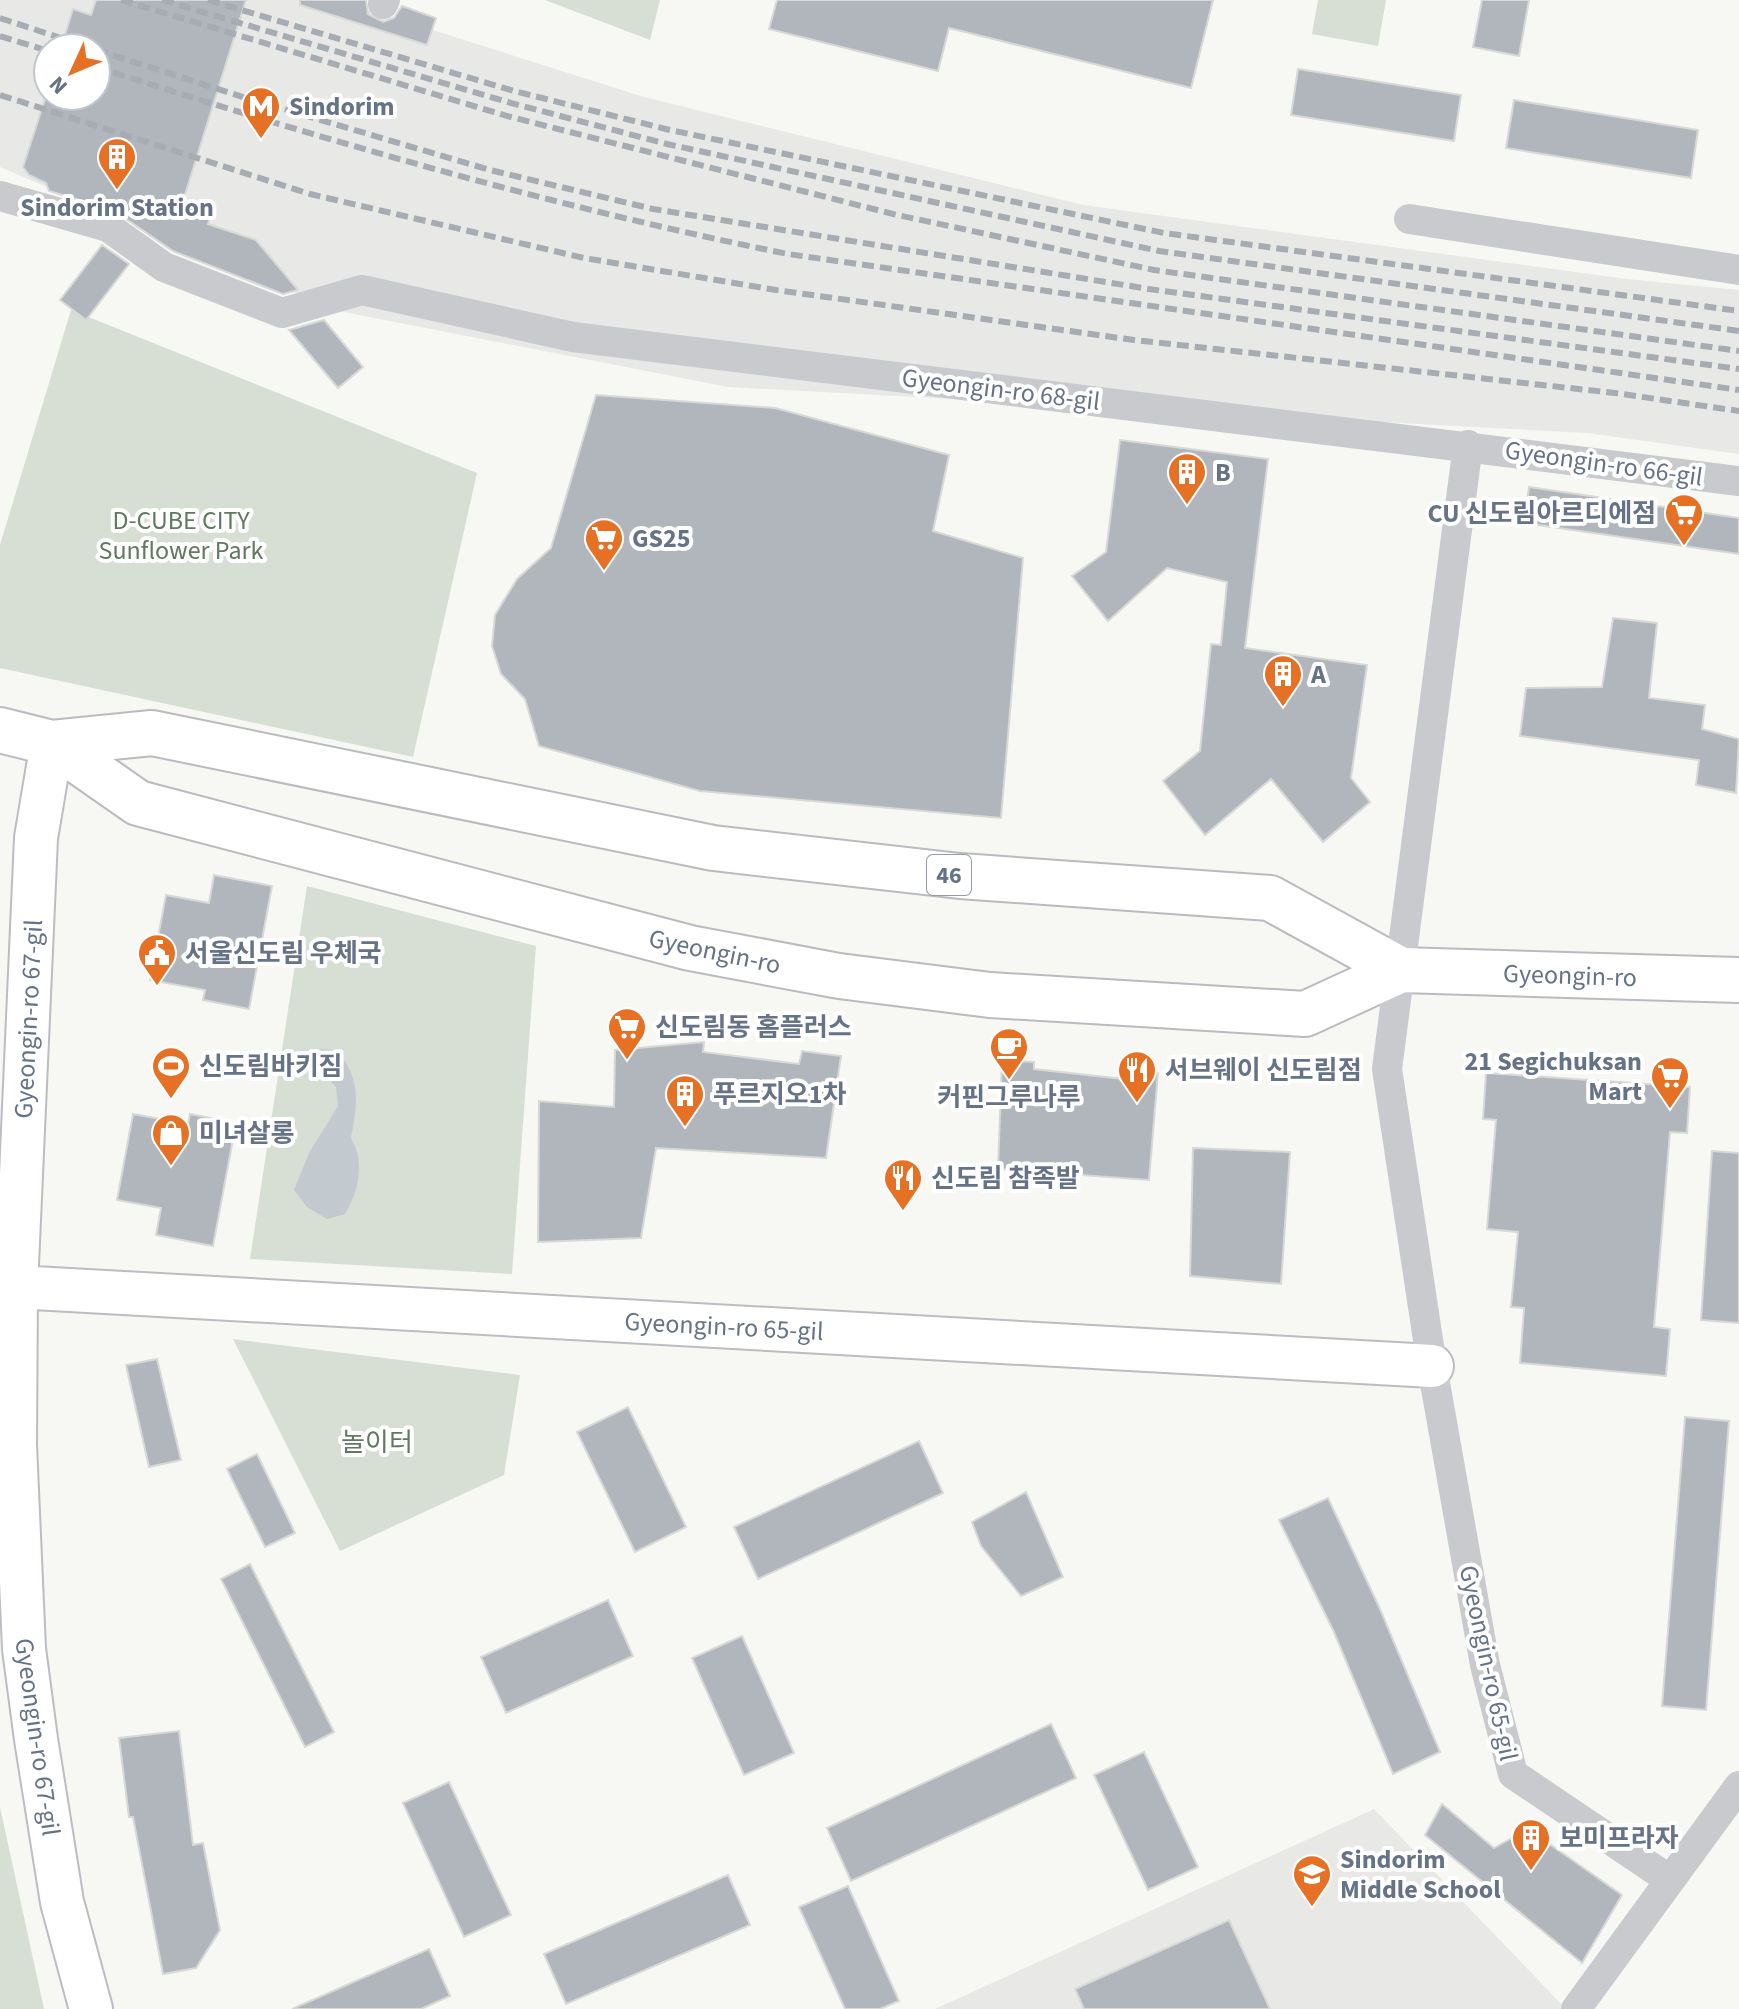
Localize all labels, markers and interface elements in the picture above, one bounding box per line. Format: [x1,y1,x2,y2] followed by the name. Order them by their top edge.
[32,32,112,112] north arrow
[42,69,75,102] text: N
[240,85,282,140] metro station icon: Sindorim
[289,88,395,125] place label: Sindorim
[96,136,138,191] building icon: Sindorim Station
[20,189,214,226] place label: Sindorim Station
[900,359,1102,420] street label: Gyeongin-ro 68-gil
[1503,431,1705,496] street label: Gyeongin-ro 66-gil
[1166,451,1208,506] building icon: B
[1215,454,1231,491] place label: B
[1663,492,1705,547] supermarket icon: CU 신도림아르디에점
[1427,495,1656,532] place label: CU 신도림아르디에점
[99,502,264,569] park label: D-CUBE CITY Sunflower Park
[583,517,625,572] supermarket icon: GS25
[632,520,691,557] place label: GS25
[1262,653,1304,708] building icon: A
[1310,656,1327,693] place label: A
[927,855,971,895] road number: 46
[5,919,52,1119] street label: Gyeongin-ro 67-gil
[646,919,784,984] street label: Gyeongin-ro
[136,932,178,987] public building icon: 서울신도림 우체국
[185,935,382,972] place label: 서울신도림 우체국
[1502,955,1638,996] street label: Gyeongin-ro
[606,1006,648,1061] supermarket icon: 신도림동 홈플러스
[655,1009,852,1046] place label: 신도림동 홈플러스
[988,1026,1030,1081] cafe icon: 커핀그루나루
[1464,1043,1642,1110] place label: 21 Segichuksan Mart
[150,1045,192,1100] sports icon: 신도림바키짐
[199,1048,343,1085] place label: 신도림바키짐
[1116,1049,1158,1104] restaurant icon: 서브웨이 신도림점
[1165,1052,1362,1089] place label: 서브웨이 신도림점
[1649,1055,1691,1110] supermarket icon: 21 Segichuksan Mart
[664,1073,706,1128] building icon: 푸르지오1차
[713,1076,846,1113] place label: 푸르지오1차
[937,1079,1081,1116] place label: 커핀그루나루
[150,1112,192,1167] shop icon: 미녀살롱
[199,1115,295,1152] place label: 미녀살롱
[882,1157,924,1212] restaurant icon: 신도림 참족발
[931,1160,1080,1197] place label: 신도림 참족발
[624,1303,824,1350] street label: Gyeongin-ro 65-gil
[341,1424,413,1461] park label: 놀이터
[1450,1562,1527,1764] street label: Gyeongin-ro 65-gil
[5,1636,70,1838] street label: Gyeongin-ro 67-gil
[1510,1817,1552,1872] building icon: 보미프라자
[1559,1820,1679,1857] place label: 보미프라자
[1340,1841,1501,1908] place label: Sindorim Middle School
[1291,1853,1333,1908] school or university icon: Sindorim Middle School

